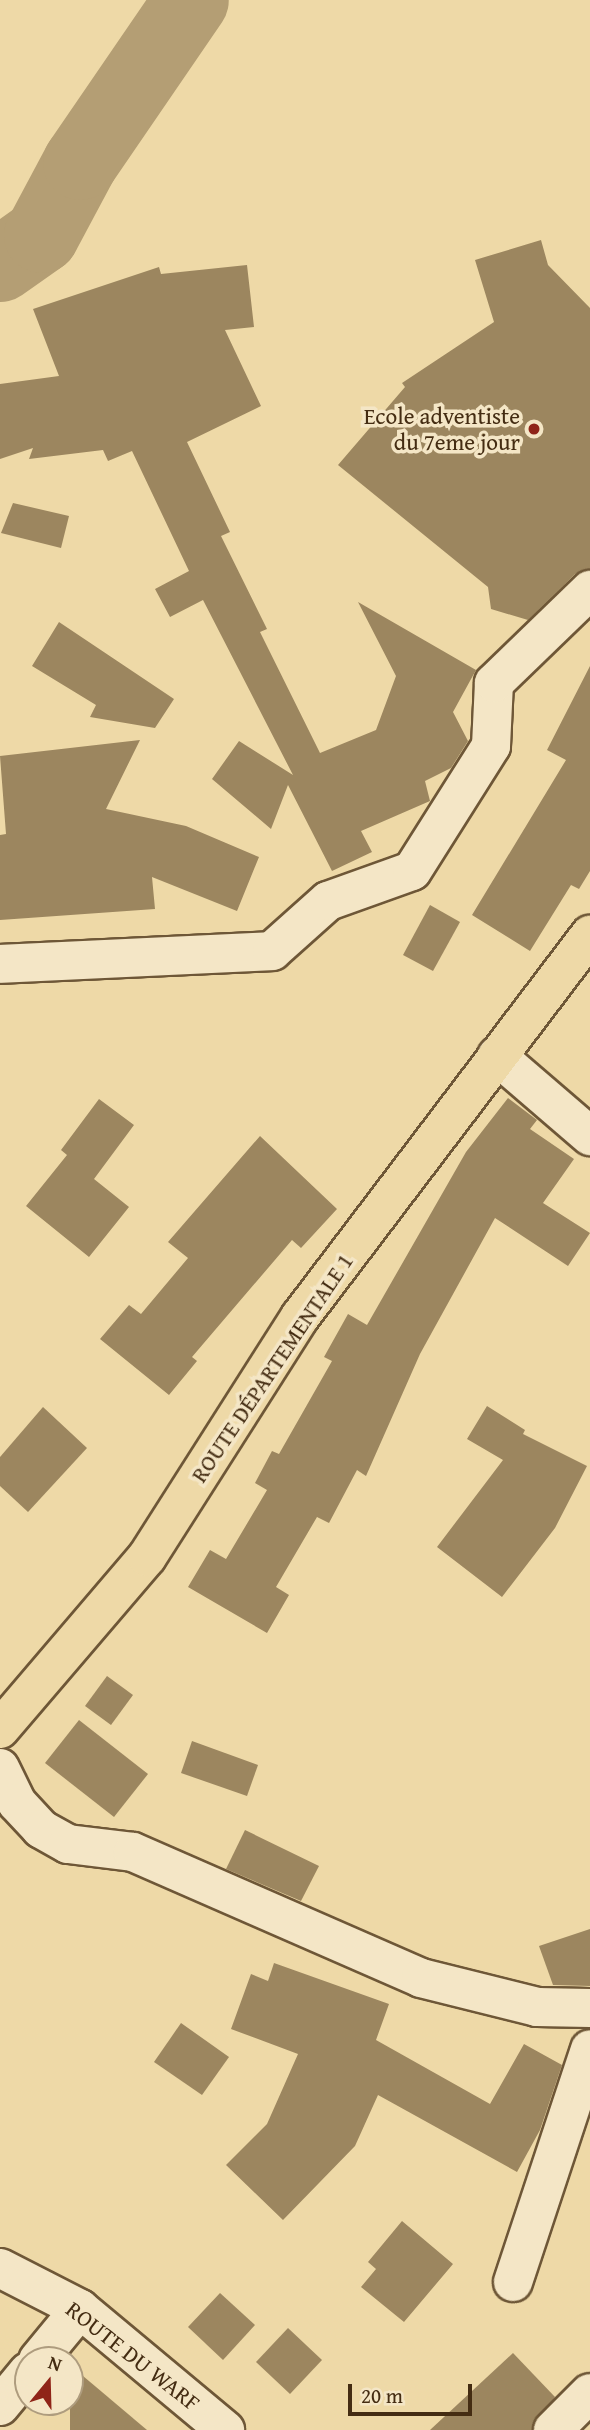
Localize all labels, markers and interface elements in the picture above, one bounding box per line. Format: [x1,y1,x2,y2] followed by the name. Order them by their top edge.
[364,402,520,456] place label: Ecole adventiste du 7eme jour
[526,421,542,437] marker: Ecole adventiste du 7eme jour
[185,1248,359,1488] street label: ROUTE DÉPARTEMENTALE 1
[61,2295,205,2417] street label: ROUTE DU WARF
[14,2346,84,2416] north arrow
[45,2348,66,2378] text: N
[352,2370,476,2414] scale bar
[361,2380,403,2411] text: 20 m

